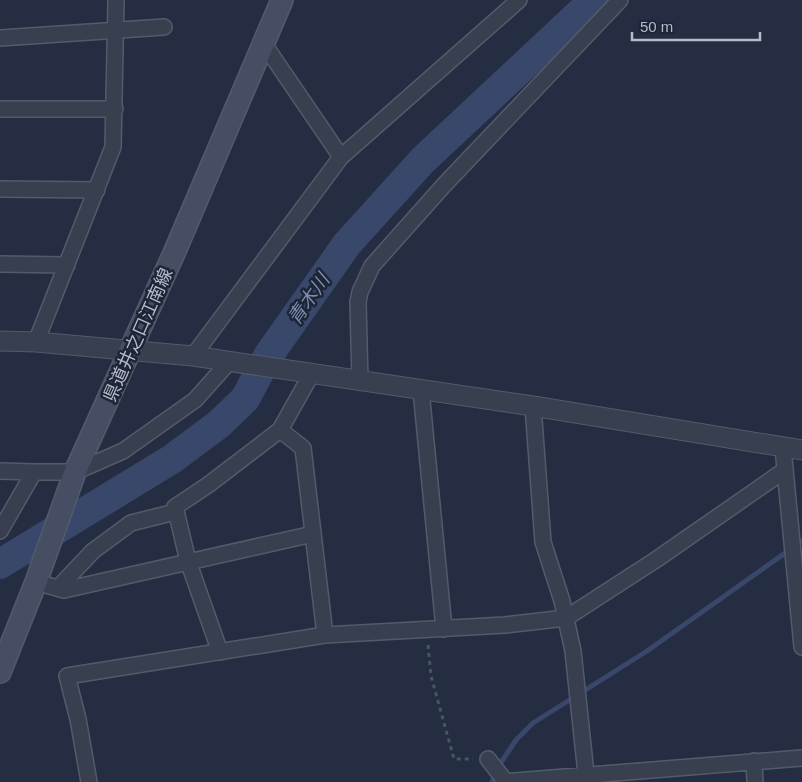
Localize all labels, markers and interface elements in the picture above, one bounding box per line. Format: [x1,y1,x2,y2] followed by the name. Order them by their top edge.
[632,10,760,42] scale bar
[640,18,673,35] text: 50 m
[100,265,176,405] street label: 県道井之口江南線
[283,268,335,329] water label: 青木川

